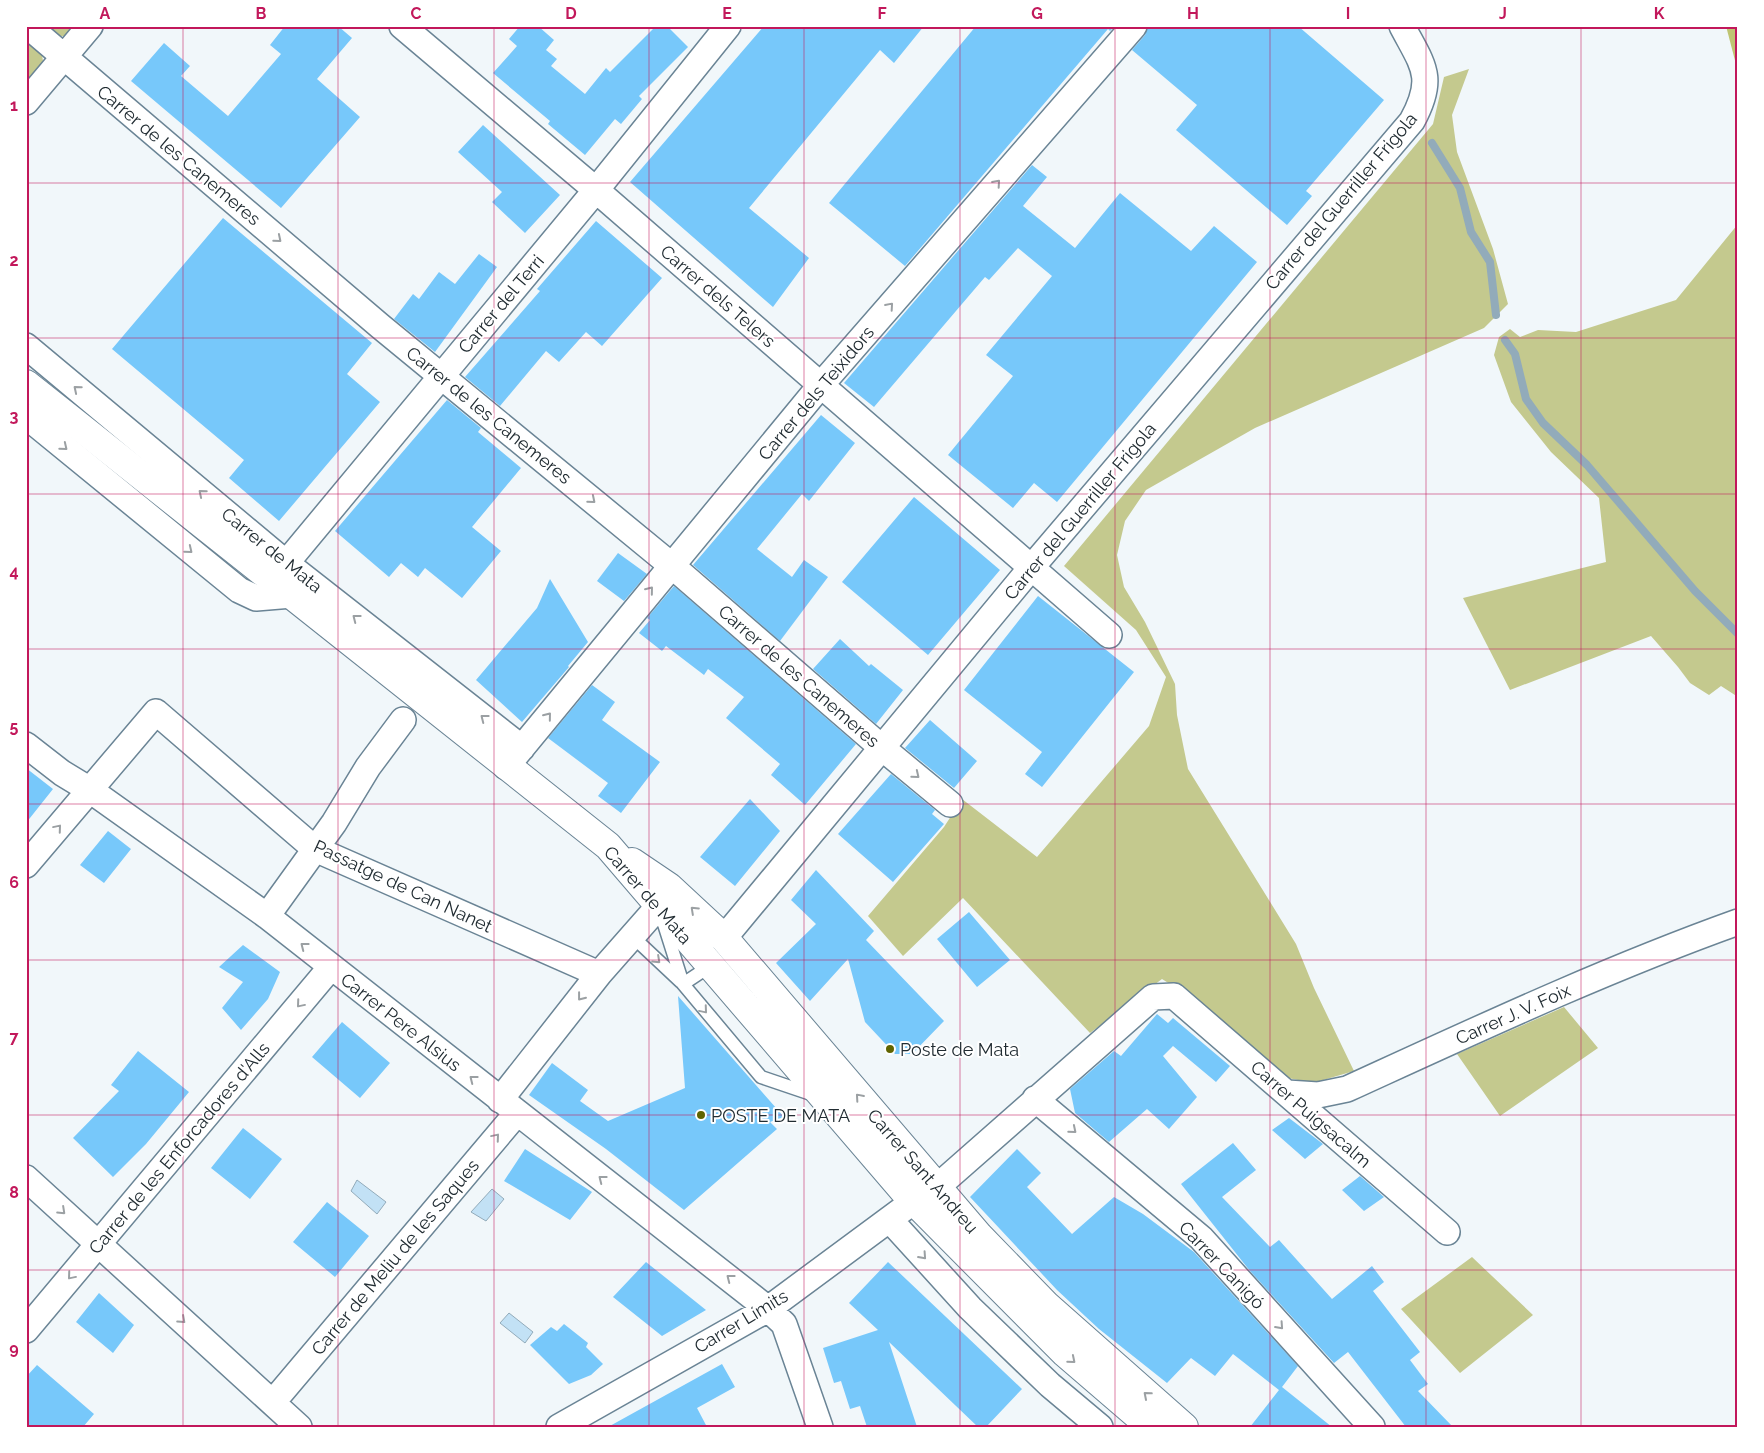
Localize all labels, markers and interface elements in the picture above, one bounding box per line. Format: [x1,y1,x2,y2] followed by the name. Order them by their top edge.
[100,4,111,23] text: A
[256,4,267,23] text: B
[411,4,422,23] text: C
[565,4,577,23] text: D
[722,4,732,23] text: E
[877,4,887,23] text: F
[1031,4,1043,23] text: G
[1187,4,1199,23] text: H
[1346,4,1350,23] text: I
[1499,4,1507,23] text: J
[1654,4,1665,23] text: K
[93,81,265,230] street label: Carrer de les Canemeres
[10,96,18,115] text: 1
[1261,108,1421,294] street label: Carrer del Guerriller Frigola
[992,180,1001,189] one-way arrow
[273,234,282,243] one-way arrow
[656,241,780,352] street label: Carrer dels Telers
[9,251,19,270] text: 2
[454,251,548,357] street label: Carrer del Terri
[885,302,894,311] one-way arrow
[754,322,878,464] street label: Carrer dels Teixidors
[402,342,576,488] street label: Carrer de les Canemeres
[74,386,83,395] one-way arrow
[10,407,19,426] text: 3
[1000,418,1160,604] street label: Carrer del Guerriller Frigola
[58,441,67,449] one-way arrow
[199,490,208,499] one-way arrow
[586,494,595,502] one-way arrow
[218,503,326,597] street label: Carrer de Mata
[184,544,193,553] one-way arrow
[9,562,19,581] text: 4
[645,587,653,596] one-way arrow
[714,600,884,752] street label: Carrer de les Canemeres
[352,614,361,623] one-way arrow
[542,713,550,722] one-way arrow
[480,714,489,723] one-way arrow
[10,717,19,736] text: 5
[910,770,919,778] one-way arrow
[52,825,61,834] one-way arrow
[310,835,496,937] street label: Passatge de Can Nanet
[600,842,696,948] street label: Carrer de Mata
[9,873,19,892] text: 6
[691,907,700,916] one-way arrow
[301,943,310,951] one-way arrow
[652,954,661,963] one-way arrow
[337,969,466,1076] street label: Carrer Pere Alsius
[1452,979,1574,1049] street label: Carrer J. V. Foix
[579,991,587,1000] one-way arrow
[296,999,305,1008] one-way arrow
[699,1004,707,1013] one-way arrow
[10,1028,19,1047] text: 7
[84,1038,274,1258] street label: Carrer de les Enforcadores d'Alls
[900,1039,1019,1060] place label: Poste de Mata
[884,1043,896,1055] marker: Poste de Mata
[1247,1056,1375,1172] street label: Carrer Puigsacalm
[470,1076,479,1084] one-way arrow
[856,1094,865,1103] one-way arrow
[711,1105,850,1126] place label: POSTE DE MATA
[863,1105,983,1237] street label: Carrer Sant Andreu
[695,1109,707,1121] marker: POSTE DE MATA
[1067,1125,1076,1133] one-way arrow
[491,1134,499,1143] one-way arrow
[307,1155,483,1359] street label: Carrer de Meliu de les Saques
[598,1175,607,1184] one-way arrow
[9,1183,19,1202] text: 8
[56,1205,65,1214] one-way arrow
[1175,1217,1269,1313] street label: Carrer Canigó
[917,1251,926,1260] one-way arrow
[69,1270,77,1279] one-way arrow
[727,1276,736,1284] one-way arrow
[691,1285,792,1357] street label: Carrer Límits
[177,1315,186,1324] one-way arrow
[1274,1320,1283,1329] one-way arrow
[9,1339,19,1358] text: 9
[1067,1354,1076,1363] one-way arrow
[1144,1392,1153,1401] one-way arrow

